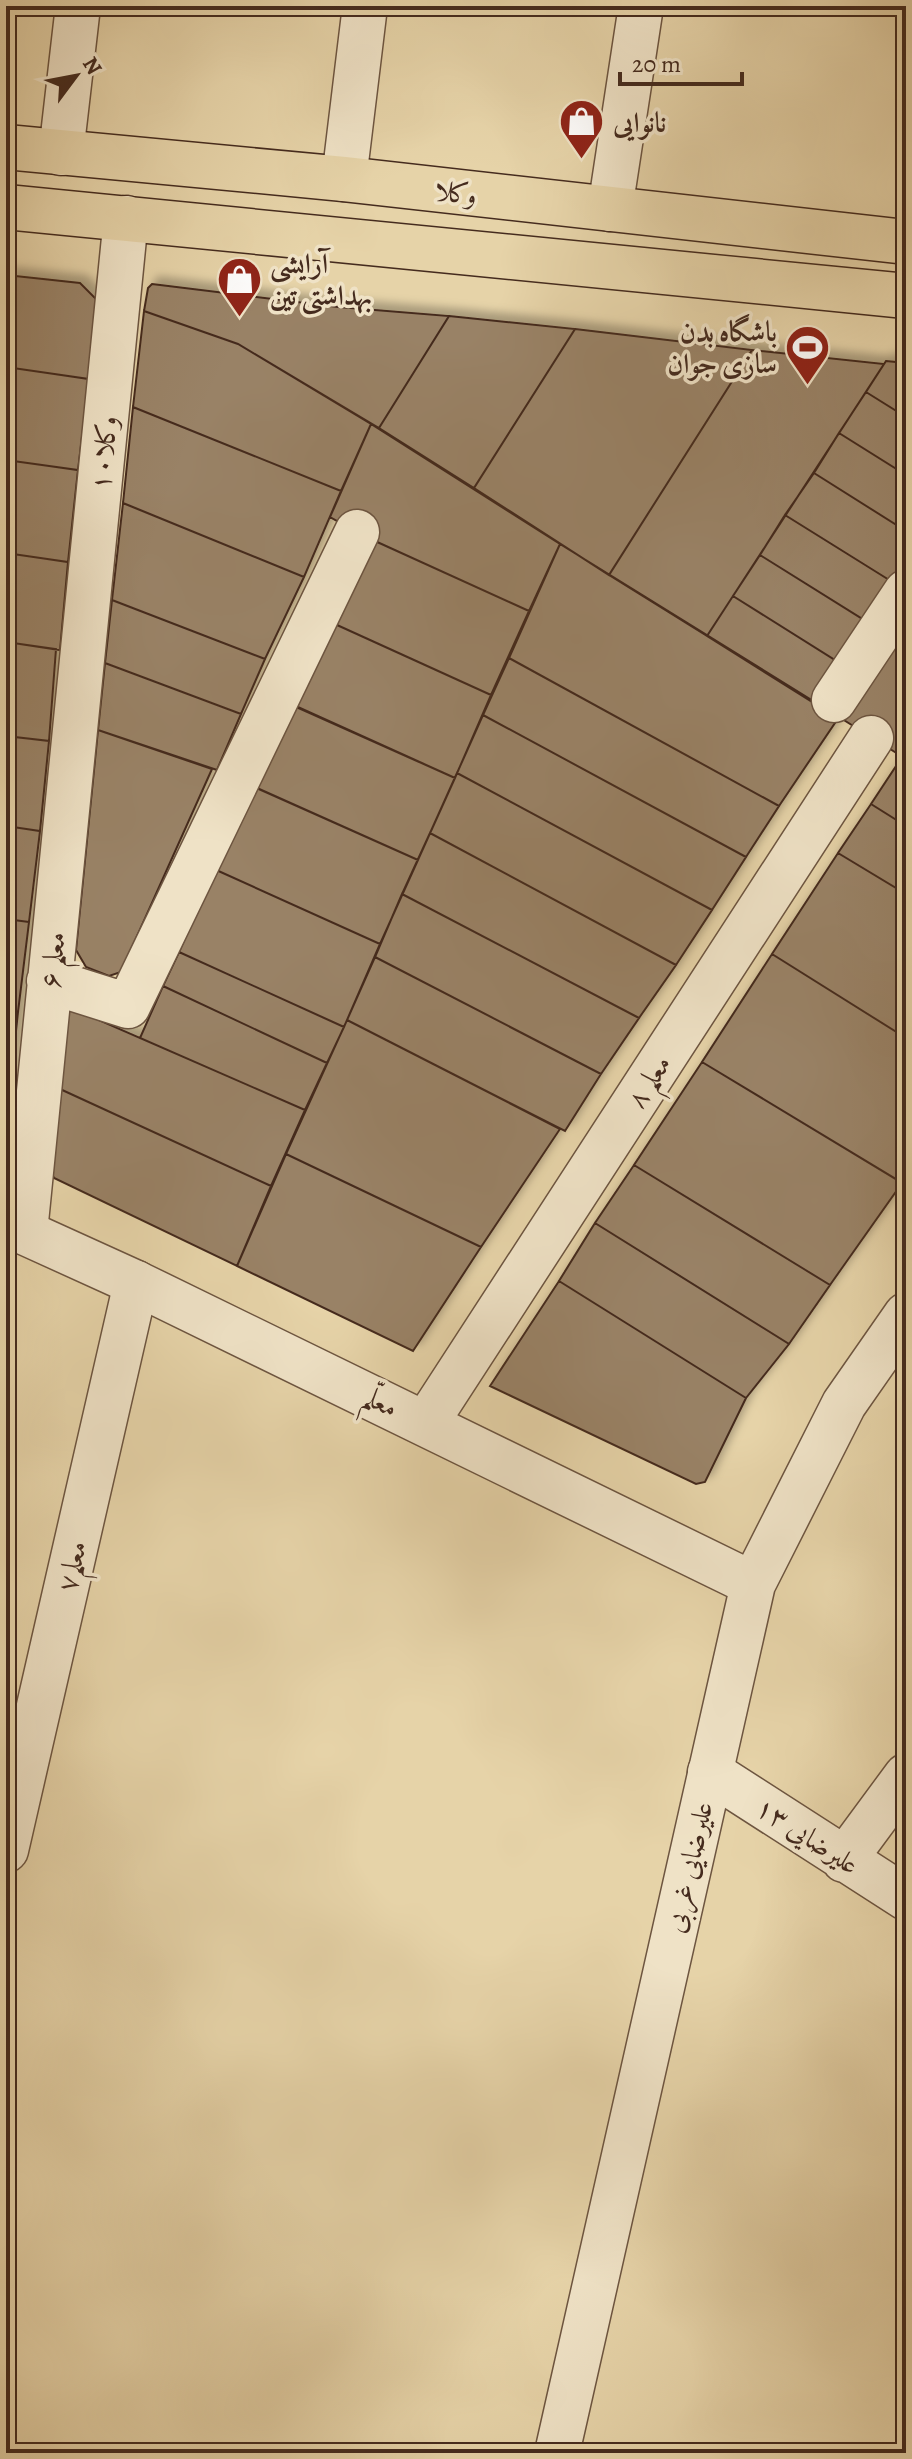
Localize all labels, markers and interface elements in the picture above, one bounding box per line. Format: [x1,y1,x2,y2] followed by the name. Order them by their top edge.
[36,36,116,116] north arrow
[620,36,742,86] scale bar
[632,48,681,80] text: 20 m
[75,51,109,81] text: N
[558,98,606,161] shop icon: نانوایی
[612,104,666,142] place label: نانوایی
[433,172,479,214] street label: وکلا
[270,245,372,315] place label: آرایشی بهداشتی تین
[215,255,263,318] shop icon: آرایشی بهداشتی تین
[667,313,777,383] place label: باشگاه بدن سازی جوان
[784,323,832,386] sports icon: باشگاه بدن سازی جوان
[81,414,127,492] street label: وکلا۱۰
[31,930,84,991] street label: ۶ معلم
[617,1047,688,1121] street label: ۸ معلم
[353,1376,405,1435] street label: معلّم
[48,1537,105,1597] street label: معلم۷
[748,1788,867,1884] street label: ۱۳ علیرضایی
[655,1798,723,1937] street label: علیرضایی غربی

